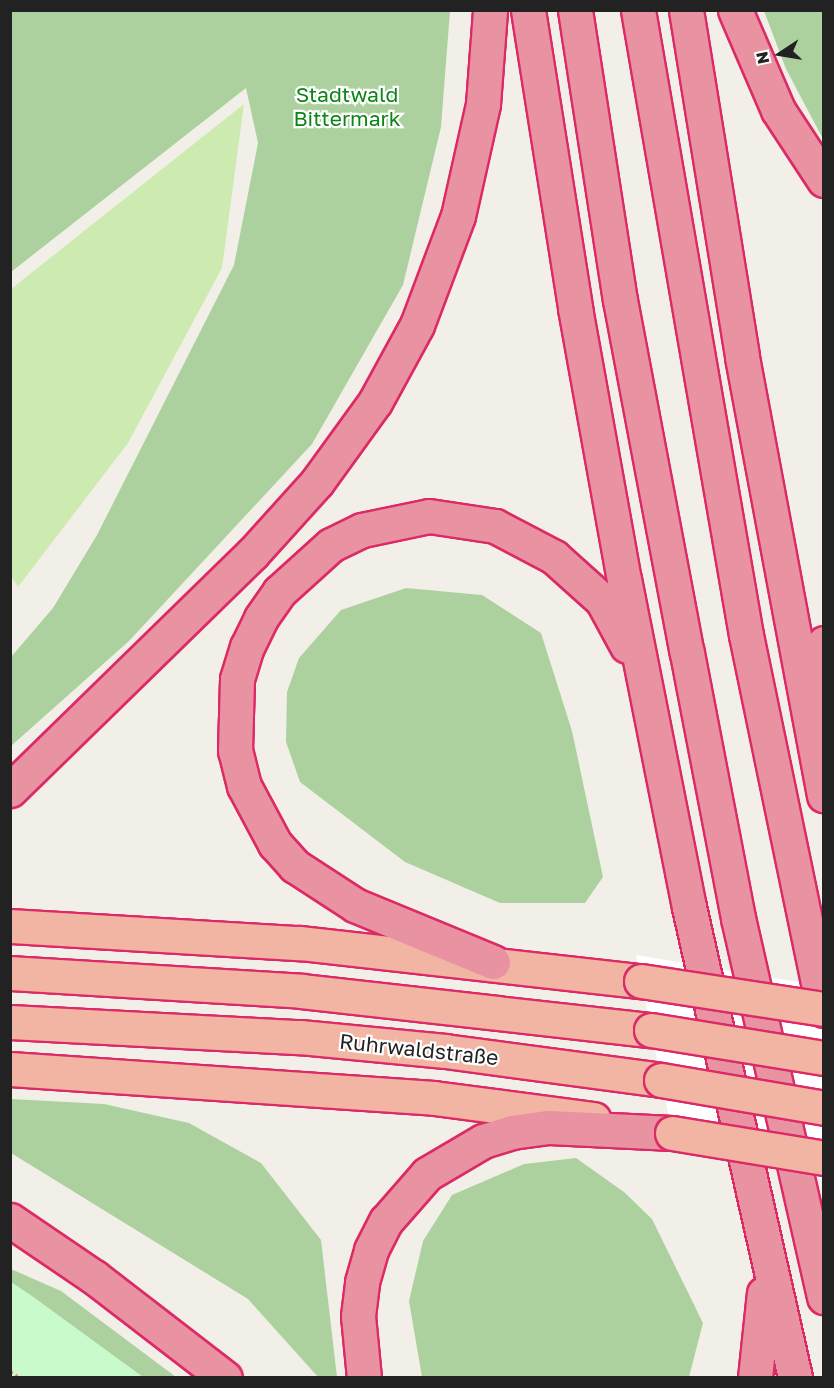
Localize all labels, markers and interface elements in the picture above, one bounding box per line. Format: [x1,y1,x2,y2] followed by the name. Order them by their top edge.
[750,24,810,84] north arrow
[751,50,773,66] text: N
[293,81,401,131] park label: Stadtwald Bittermark
[338,1028,500,1070] street label: Ruhrwaldstraße

